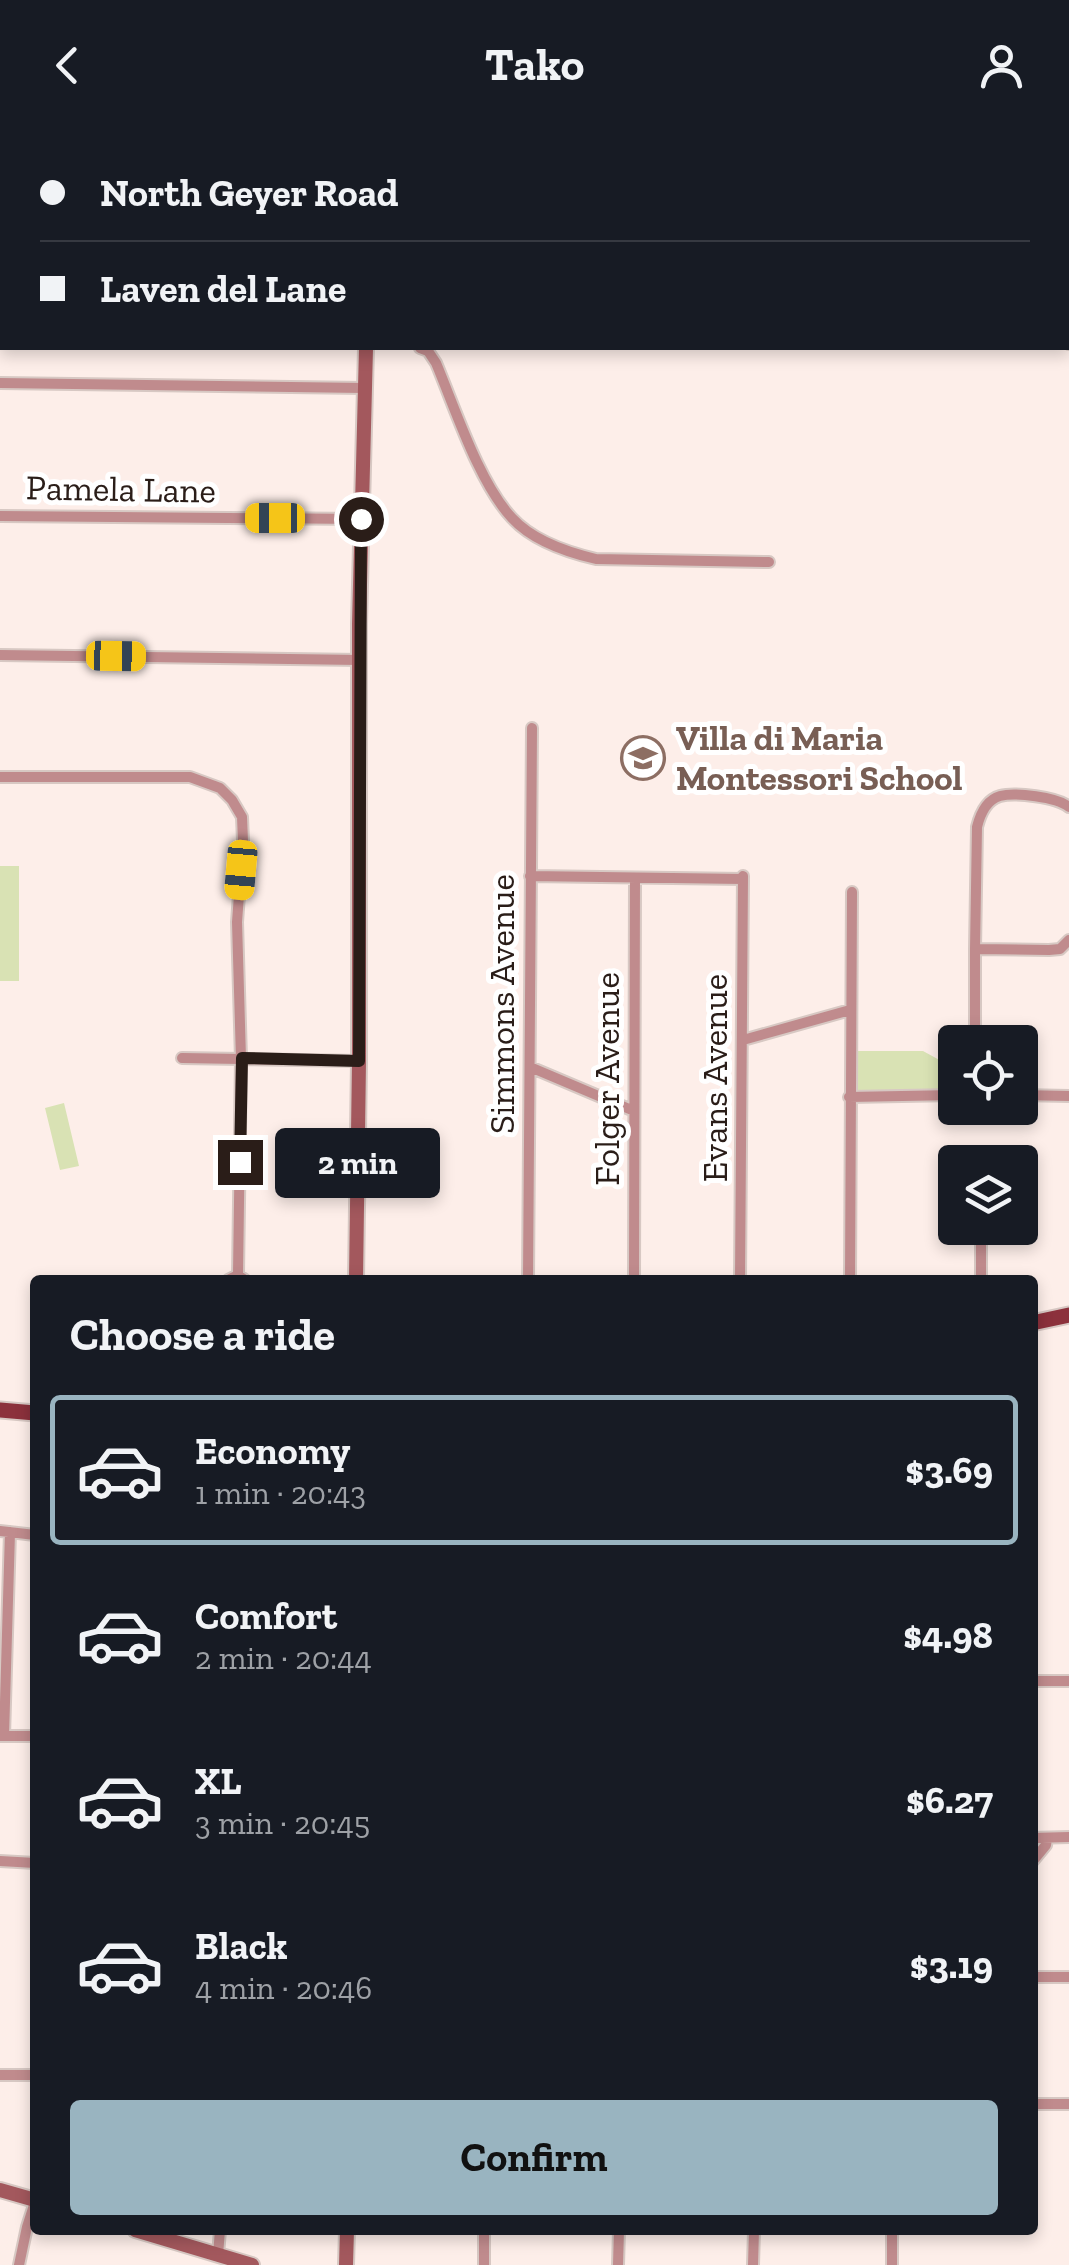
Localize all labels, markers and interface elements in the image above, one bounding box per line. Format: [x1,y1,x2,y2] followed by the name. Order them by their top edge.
[40,38,95,93] icon: back
[485,38,584,92] text: Tako
[974,38,1029,93] icon: person
[100,170,399,216] text: North Geyer Road
[100,266,346,312] text: Laven del Lane
[26,466,216,512] street label: Pamela Lane
[339,497,384,542] route start
[245,503,305,533] car
[86,640,146,672] car
[676,717,963,799] place label: Villa di Maria Montessori School
[620,735,666,781] school or university icon: Villa di Maria Montessori School
[223,839,259,901] car
[481,874,523,1134] street label: Simmons Avenue
[586,972,628,1186] street label: Folger Avenue
[694,974,736,1182] street label: Evans Avenue
[938,1025,1038,1245] map controls
[938,1025,1038,1125] button: locate
[275,1127,440,1197] callout: 2 min
[218,1140,263,1185] route end
[318,1144,397,1182] text: 2 min
[938,1145,1038,1245] button: layers
[70,1308,335,1362] text: Choose a ride
[75,1425,165,1515] icon: car
[195,1428,350,1474] text: Economy
[905,1447,993,1493] text: $3.69
[195,1474,366,1512] text: 1 min · 20:43
[75,1590,165,1680] icon: car
[195,1593,337,1639] text: Comfort
[903,1612,993,1658] text: $4.98
[195,1639,372,1677] text: 2 min · 20:44
[75,1755,165,1845] icon: car
[195,1758,242,1804] text: XL
[906,1777,993,1823] text: $6.27
[195,1804,370,1842] text: 3 min · 20:45
[75,1920,165,2010] icon: car
[195,1923,288,1969] text: Black
[910,1942,993,1988] text: $3.19
[195,1969,372,2007] text: 4 min · 20:46
[70,2100,998,2215] button: Confirm

